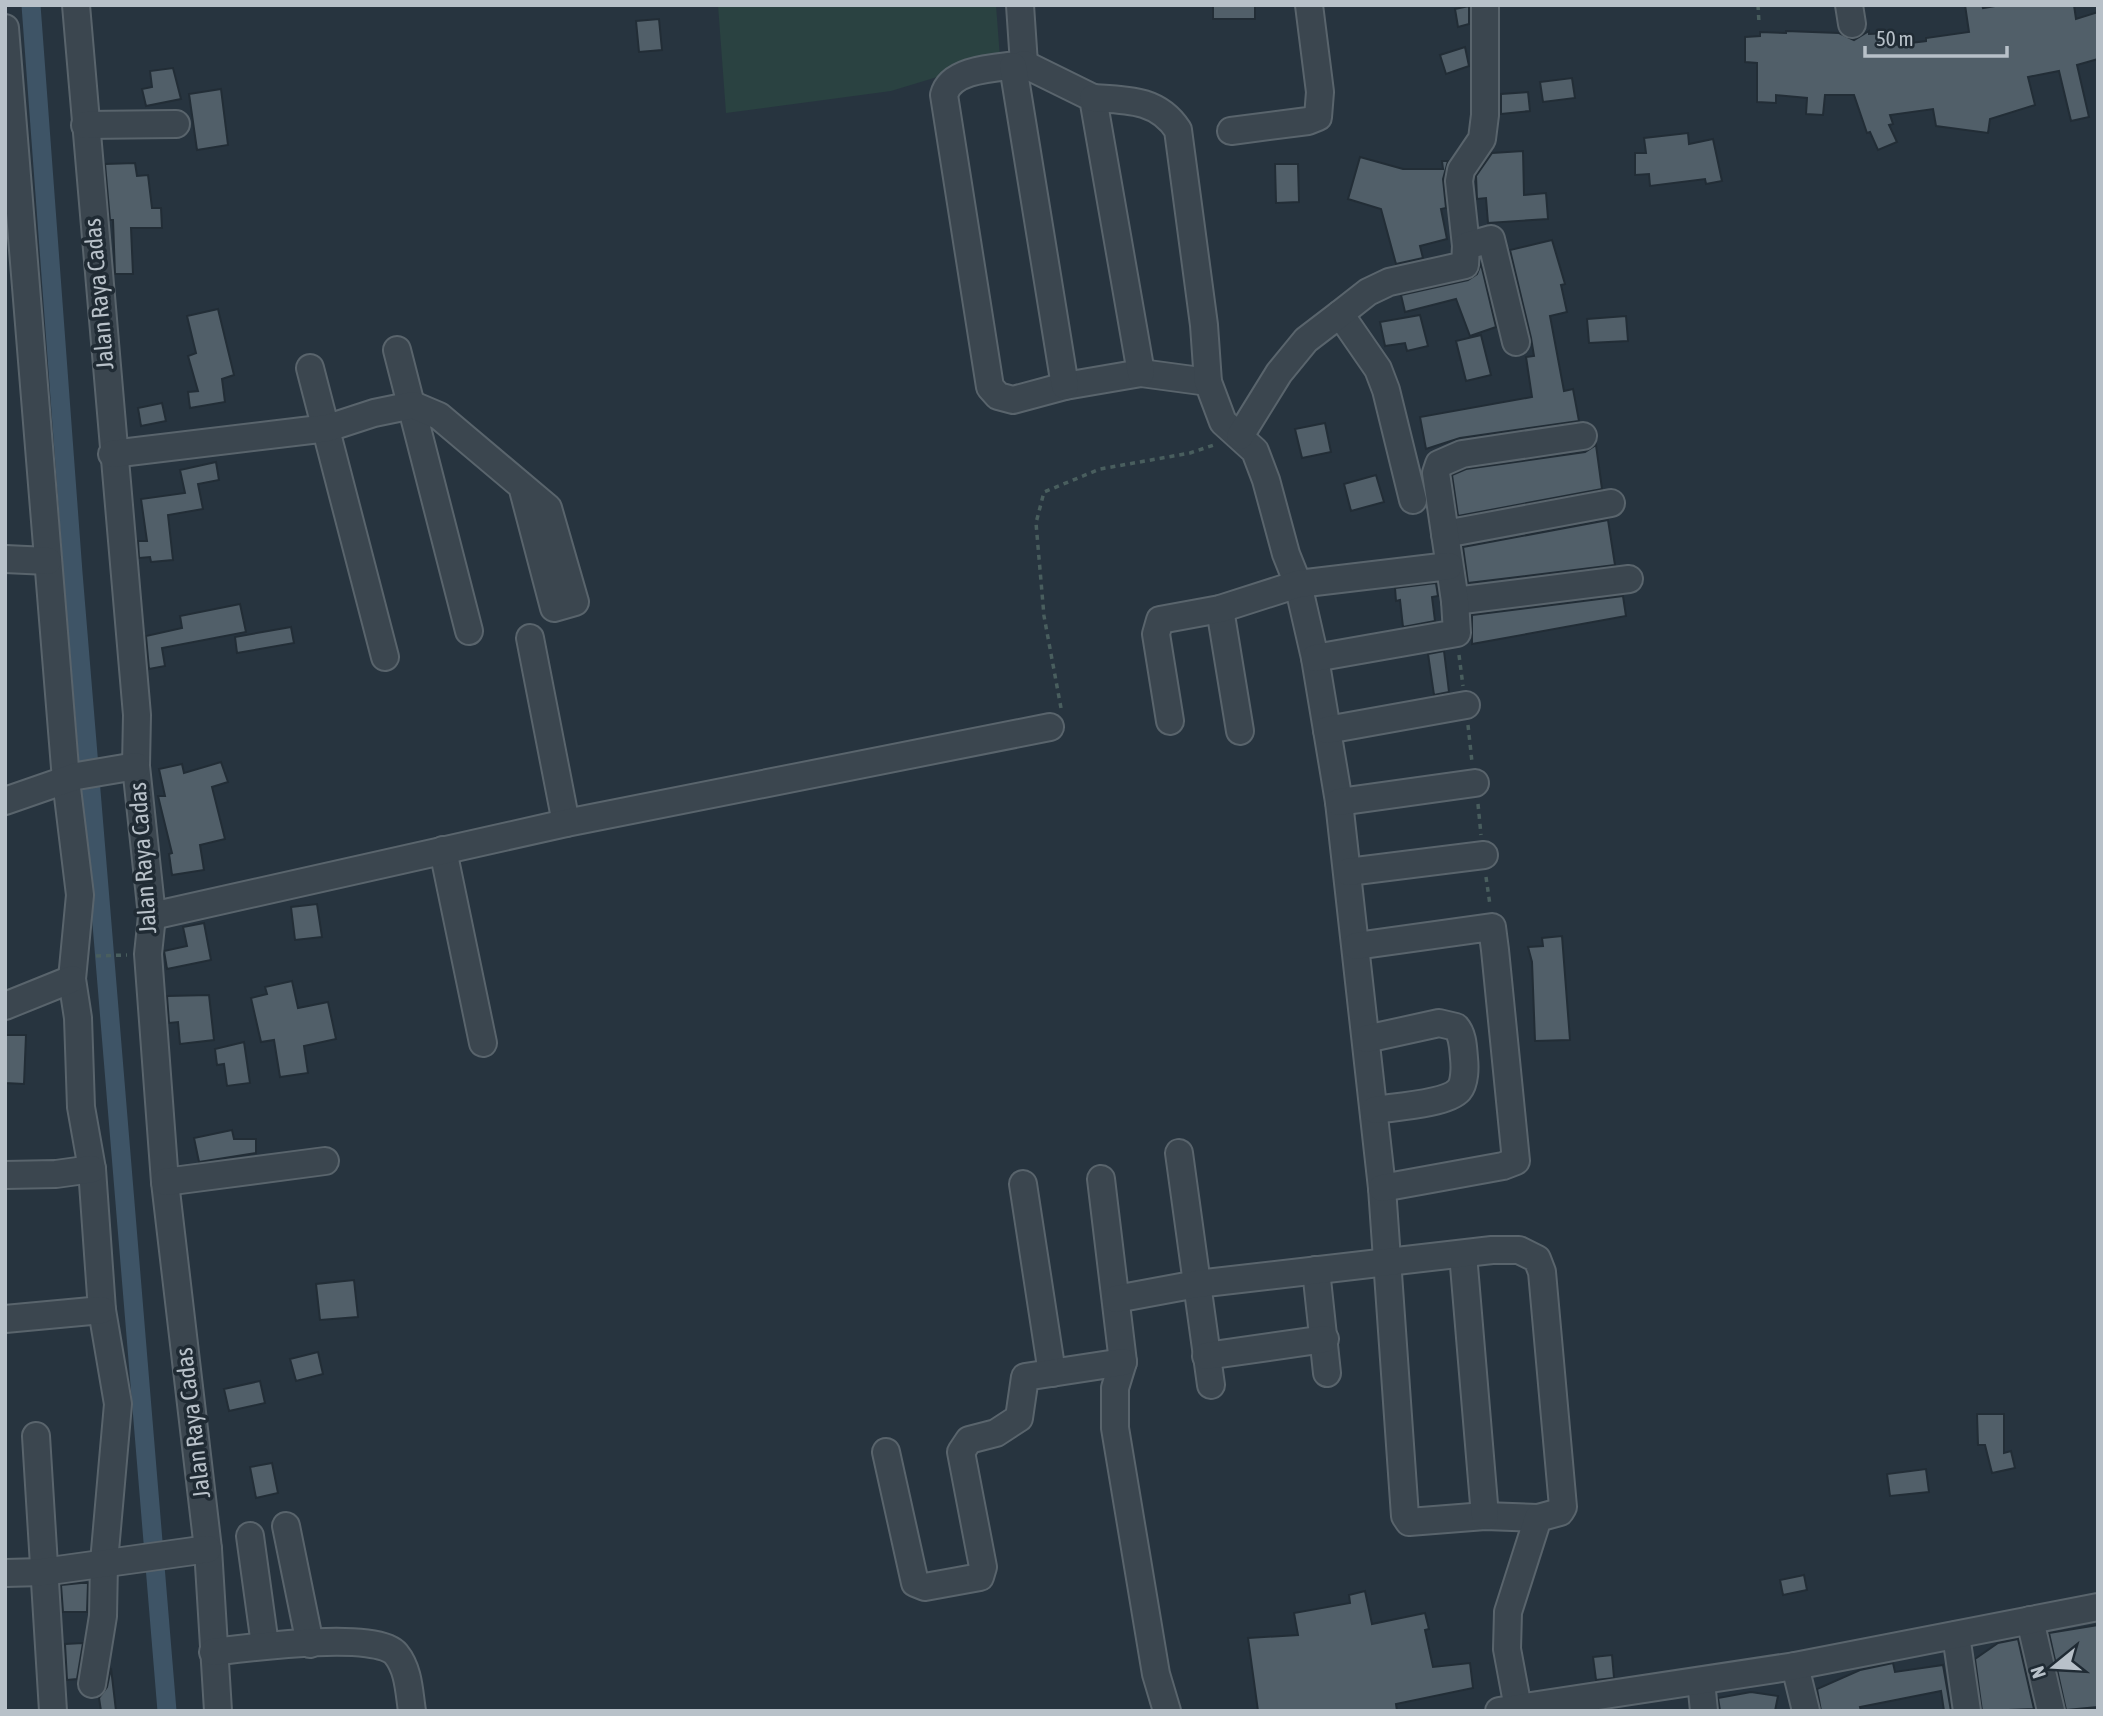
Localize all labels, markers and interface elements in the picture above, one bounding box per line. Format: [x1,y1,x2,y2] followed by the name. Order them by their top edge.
[1865,14,2007,58] scale bar
[1876,26,1914,50] text: 50 m
[78,217,119,371] street label: Jalan Raya Cadas
[124,782,161,935] street label: Jalan Raya Cadas
[170,1346,215,1500] street label: Jalan Raya Cadas
[2019,1632,2089,1702] north arrow
[2026,1664,2050,1681] text: N

